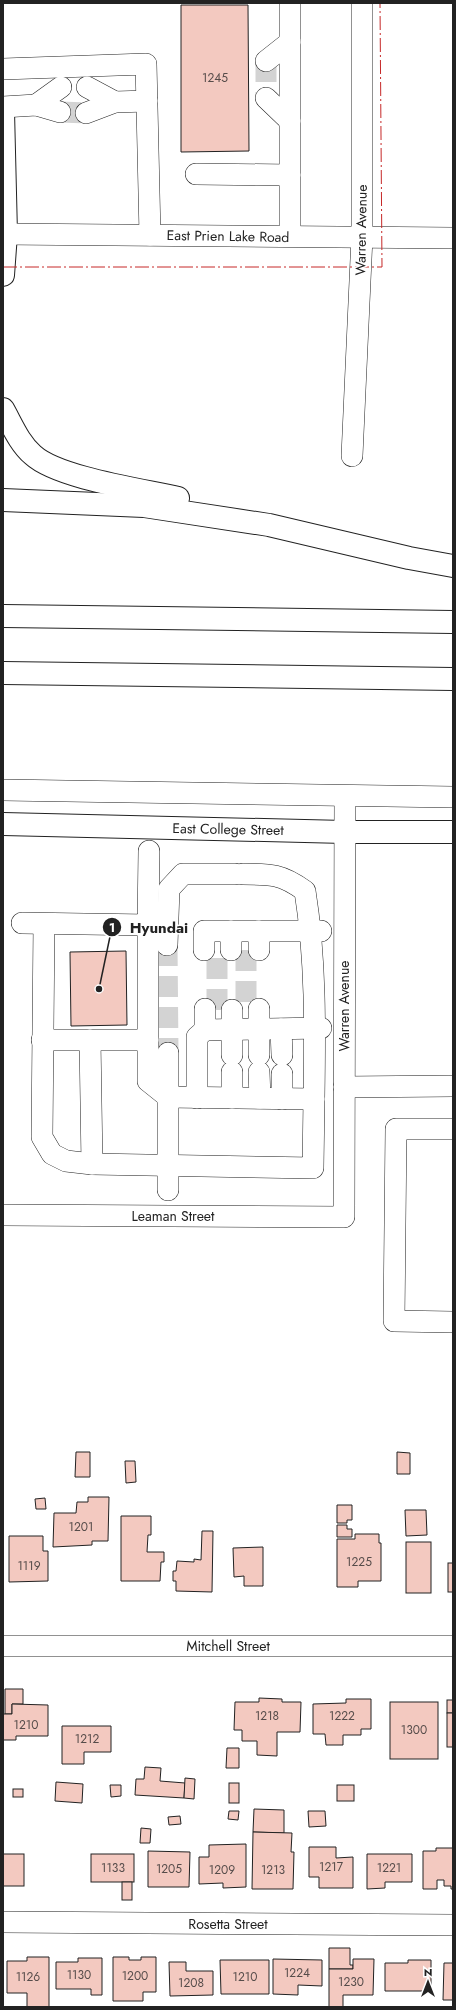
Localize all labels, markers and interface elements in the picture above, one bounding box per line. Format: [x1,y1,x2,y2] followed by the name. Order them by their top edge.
[202,69,228,87] house number: 1245
[350,184,372,276] street label: Warren Avenue
[166,225,290,247] street label: East Prien Lake Road
[172,818,284,840] street label: East College Street
[102,914,197,941] callout: Hyundai
[130,917,188,939] text: Hyundai
[109,919,115,937] text: 1
[334,961,354,1051] street label: Warren Avenue
[132,1206,215,1226] street label: Leaman Street
[69,1518,93,1536] house number: 1201
[346,1553,372,1571] house number: 1225
[17,1557,41,1575] house number: 1119
[186,1636,270,1656] street label: Mitchell Street
[255,1707,279,1725] house number: 1218
[329,1707,355,1725] house number: 1222
[14,1716,38,1734] house number: 1210
[401,1721,427,1739] house number: 1300
[75,1730,99,1748] house number: 1212
[319,1858,344,1876] house number: 1217
[101,1859,125,1877] house number: 1133
[377,1859,401,1877] house number: 1221
[156,1860,182,1878] house number: 1205
[209,1861,235,1879] house number: 1209
[261,1861,286,1879] house number: 1213
[188,1914,268,1934] street label: Rosetta Street
[408,1962,448,2002] north arrow
[284,1964,310,1982] house number: 1224
[424,1964,432,1980] text: N
[67,1966,91,1984] house number: 1130
[122,1967,148,1985] house number: 1200
[16,1968,40,1986] house number: 1126
[233,1968,257,1986] house number: 1210
[338,1973,364,1991] house number: 1230
[178,1974,204,1992] house number: 1208

